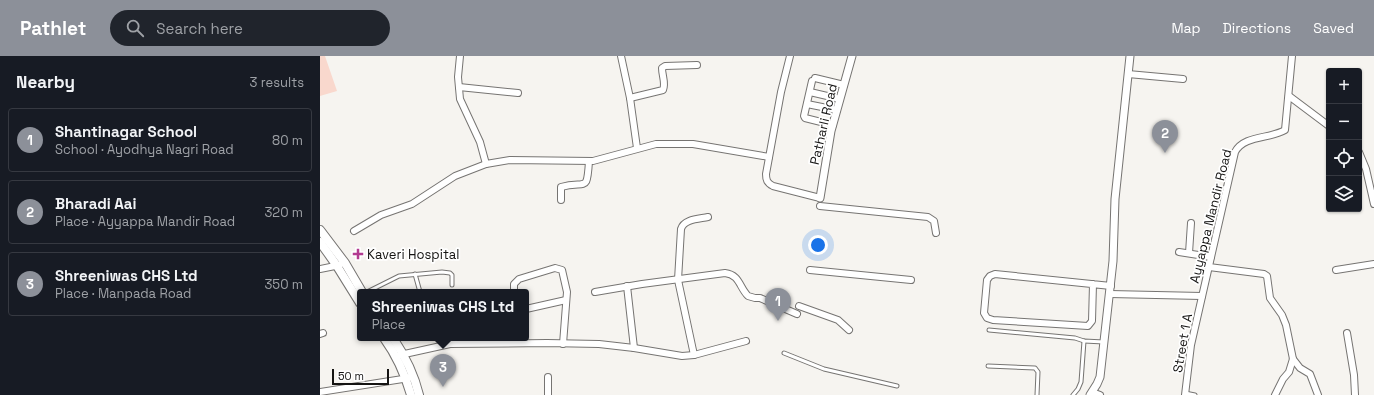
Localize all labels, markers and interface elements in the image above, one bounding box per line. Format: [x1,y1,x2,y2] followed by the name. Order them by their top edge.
[110,10,390,46] search box
[20,16,86,41] text: Pathlet
[124,17,146,39] icon: search
[156,19,243,38] text: Search here
[1171,19,1201,37] text: Map
[1223,19,1291,37] text: Directions
[1313,19,1354,37] text: Saved
[1326,68,1362,212] map controls
[1326,68,1362,104] button: +
[16,71,75,93] text: Nearby
[250,74,304,91] text: 3 results
[806,82,841,166] street label: Patharli Road
[1326,104,1362,140] button: −
[1152,120,1178,153] pin: 2
[55,122,197,141] text: Shantinagar School
[27,132,33,149] text: 1
[272,132,303,149] text: 80 m
[1326,140,1362,176] button: locate
[55,141,234,158] text: School · Ayodhya Nagri Road
[1186,147,1235,285] street label: Ayyappa Mandir Road
[1326,176,1362,212] button: layers
[55,194,137,213] text: Bharadi Aai
[26,204,34,221] text: 2
[264,204,303,221] text: 320 m
[55,213,235,230] text: Place · Ayyappa Mandir Road
[808,235,828,255] your location
[367,246,460,263] place label: Kaveri Hospital
[352,248,364,260] marker: Kaveri Hospital
[55,266,198,285] text: Shreeniwas CHS Ltd
[26,276,34,293] text: 3
[265,276,303,293] text: 350 m
[55,285,191,302] text: Place · Manpada Road
[765,288,791,321] pin: 1
[357,289,529,341] popup
[372,297,514,316] text: Shreeniwas CHS Ltd
[1169,312,1196,374] street label: Street 1 A
[372,316,406,333] text: Place
[430,354,456,387] pin: 3
[332,367,389,386] scale bar
[338,369,364,383] text: 50 m

